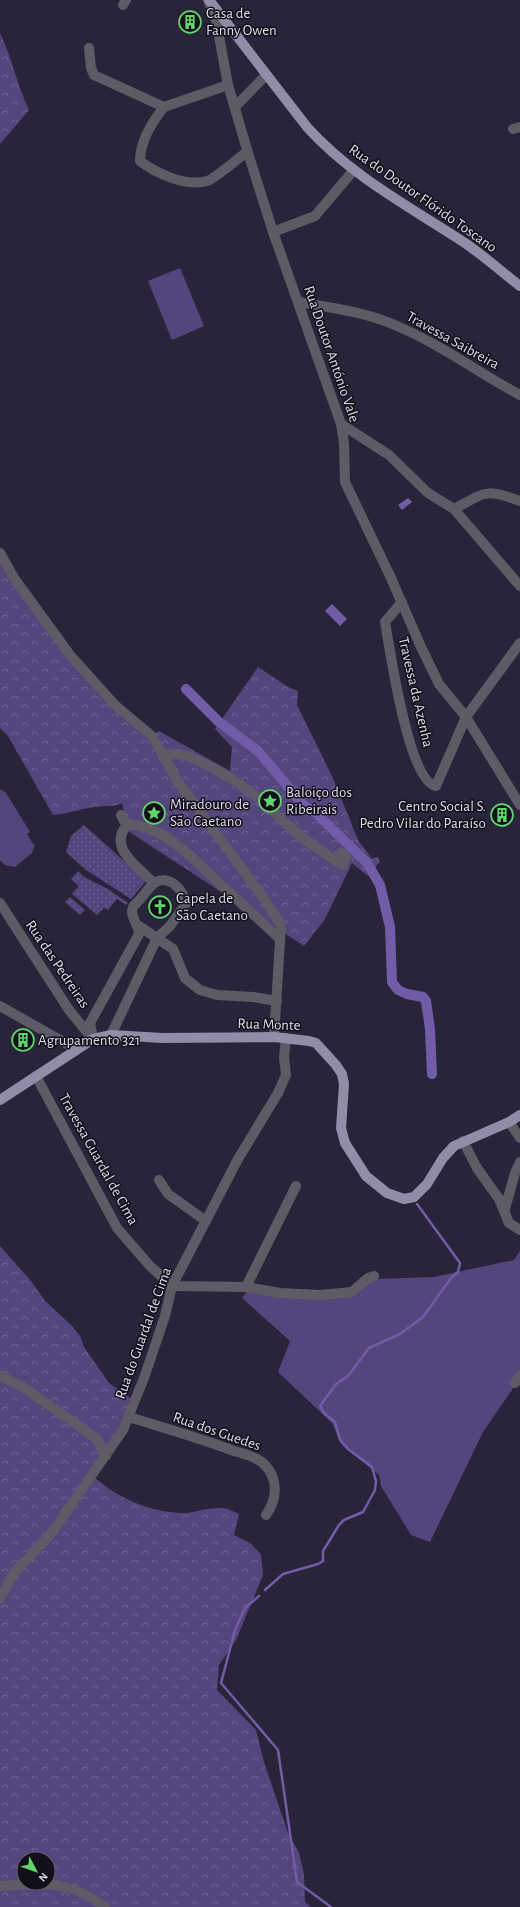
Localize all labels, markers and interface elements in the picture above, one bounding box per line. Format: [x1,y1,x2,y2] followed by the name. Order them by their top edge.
[206,6,277,38] place label: Casa de Fanny Owen
[177,9,203,35] building icon: Casa de Fanny Owen
[346,142,499,255] street label: Rua do Doutor Flórido Toscano
[301,284,362,424] street label: Rua Doutor António Vale
[404,309,502,372] street label: Travessa Saibreira
[396,636,435,749] street label: Travessa da Azenha
[286,785,352,817] place label: Baloiço dos Ribeirais
[257,788,283,814] place icon: Baloiço dos Ribeirais
[170,797,249,829] place label: Miradouro de São Caetano
[360,799,486,831] place label: Centro Social S. Pedro Vilar do Paraíso
[141,800,167,826] place icon: Miradouro de São Caetano
[489,802,515,828] building icon: Centro Social S. Pedro Vilar do Paraíso
[176,891,248,923] place label: Capela de São Caetano
[147,894,173,920] church icon: Capela de São Caetano
[23,918,92,1011] street label: Rua das Pedreiras
[237,1016,301,1033] street label: Rua Monte
[10,1027,36,1053] building icon: Agrupamento 321
[38,1033,140,1048] place label: Agrupamento 321
[56,1091,141,1228] street label: Travessa Guardal de Cima
[113,1265,174,1401] street label: Rua do Guardal de Cima
[171,1409,263,1453] street label: Rua dos Guedes
[16,1851,56,1891] north arrow
[37,1871,50,1884] text: N

